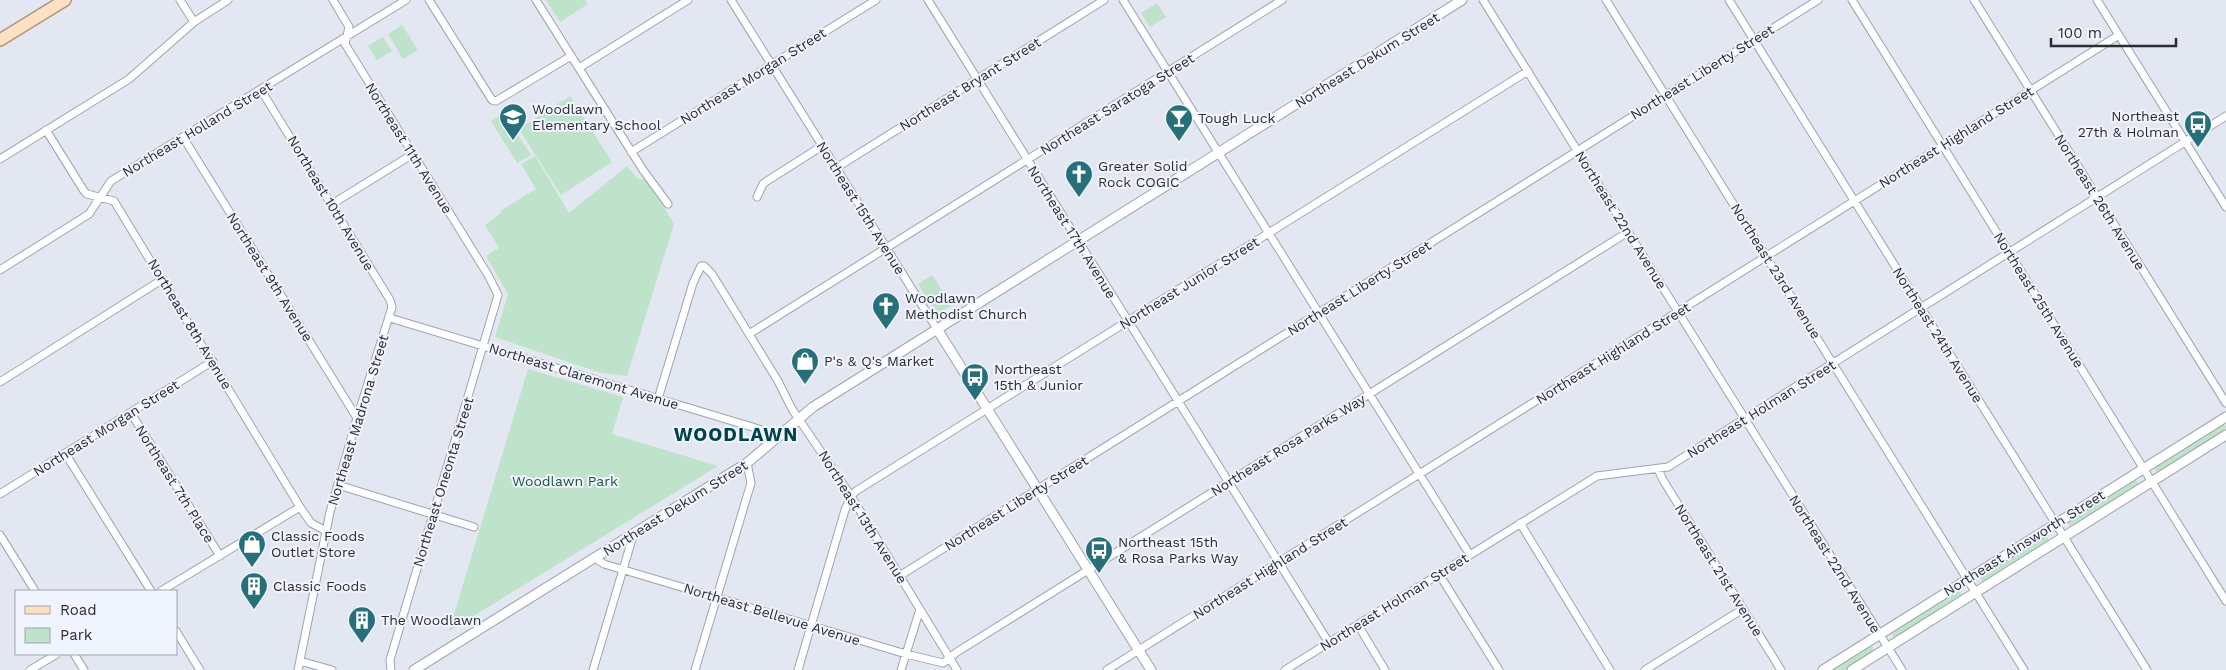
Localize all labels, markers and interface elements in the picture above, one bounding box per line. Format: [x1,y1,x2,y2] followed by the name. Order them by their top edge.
[1292,9,1442,111] street label: Northeast Dekum Street
[2051,15,2176,47] scale bar
[1627,21,1777,123] street label: Northeast Liberty Street
[677,24,829,128] street label: Northeast Morgan Street
[2058,24,2102,42] text: 100 m
[896,34,1044,134] street label: Northeast Bryant Street
[1037,50,1197,158] street label: Northeast Saratoga Street
[119,78,275,180] street label: Northeast Holland Street
[362,80,456,216] street label: Northeast 11th Avenue
[1876,83,2036,191] street label: Northeast Highland Street
[532,101,662,133] place label: Woodlawn Elementary School
[498,102,528,141] school or university icon: Woodlawn Elementary School
[1164,103,1194,142] bar icon: Tough Luck
[2078,108,2179,140] place label: Northeast 27th & Holman
[2183,109,2213,148] bus stop icon: Northeast 27th & Holman
[1198,110,1276,126] place label: Tough Luck
[2052,131,2148,273] street label: Northeast 26th Avenue
[284,133,378,273] street label: Northeast 10th Avenue
[813,138,909,278] street label: Northeast 15th Avenue
[1572,148,1670,292] street label: Northeast 22nd Avenue
[1098,158,1188,190] place label: Greater Solid Rock COGIC
[1064,159,1094,198] church icon: Greater Solid Rock COGIC
[1024,163,1120,301] street label: Northeast 17th Avenue
[1728,200,1824,342] street label: Northeast 23rd Avenue
[224,209,316,345] street label: Northeast 9th Avenue
[1991,229,2087,371] street label: Northeast 25th Avenue
[1116,233,1262,333] street label: Northeast Junior Street
[1284,237,1434,339] street label: Northeast Liberty Street
[145,256,235,392] street label: Northeast 8th Avenue
[1890,264,1986,406] street label: Northeast 24th Avenue
[905,290,1027,322] place label: Woodlawn Methodist Church
[871,291,901,330] church icon: Woodlawn Methodist Church
[1533,299,1693,407] street label: Northeast Highland Street
[324,332,392,507] street label: Northeast Madrona Street
[487,339,681,413] street label: Northeast Claremont Avenue
[790,346,820,385] shop icon: P's & Q's Market
[824,353,934,369] place label: P's & Q's Market
[1684,357,1838,461] street label: Northeast Holman Street
[994,361,1083,393] place label: Northeast 15th & Junior
[960,362,990,401] bus stop icon: Northeast 15th & Junior
[30,376,182,480] street label: Northeast Morgan Street
[1208,390,1369,499] street label: Northeast Rosa Parks Way
[409,395,477,569] street label: Northeast Oneonta Street
[132,422,218,546] street label: Northeast 7th Place
[674,423,798,446] district label: WOODLAWN
[815,447,911,587] street label: Northeast 13th Avenue
[941,452,1091,554] street label: Northeast Liberty Street
[600,457,750,559] street label: Northeast Dekum Street
[512,473,618,489] park label: Woodlawn Park
[1940,487,2108,599] street label: Northeast Ainsworth Street
[1786,492,1884,636] street label: Northeast 22nd Avenue
[1672,501,1766,639] street label: Northeast 21st Avenue
[1190,514,1350,622] street label: Northeast Highland Street
[271,528,365,560] place label: Classic Foods Outlet Store
[237,529,267,568] shop icon: Classic Foods Outlet Store
[1118,534,1239,566] place label: Northeast 15th & Rosa Parks Way
[1084,535,1114,574] bus stop icon: Northeast 15th & Rosa Parks Way
[1317,550,1471,654] street label: Northeast Holman Street
[239,571,269,610] building icon: Classic Foods
[273,578,367,594] place label: Classic Foods
[682,579,862,649] street label: Northeast Bellevue Avenue
[15,590,178,655] legend
[60,601,97,619] text: Road
[347,605,377,644] building icon: The Woodlawn
[381,612,481,628] place label: The Woodlawn
[60,626,93,644] text: Park

